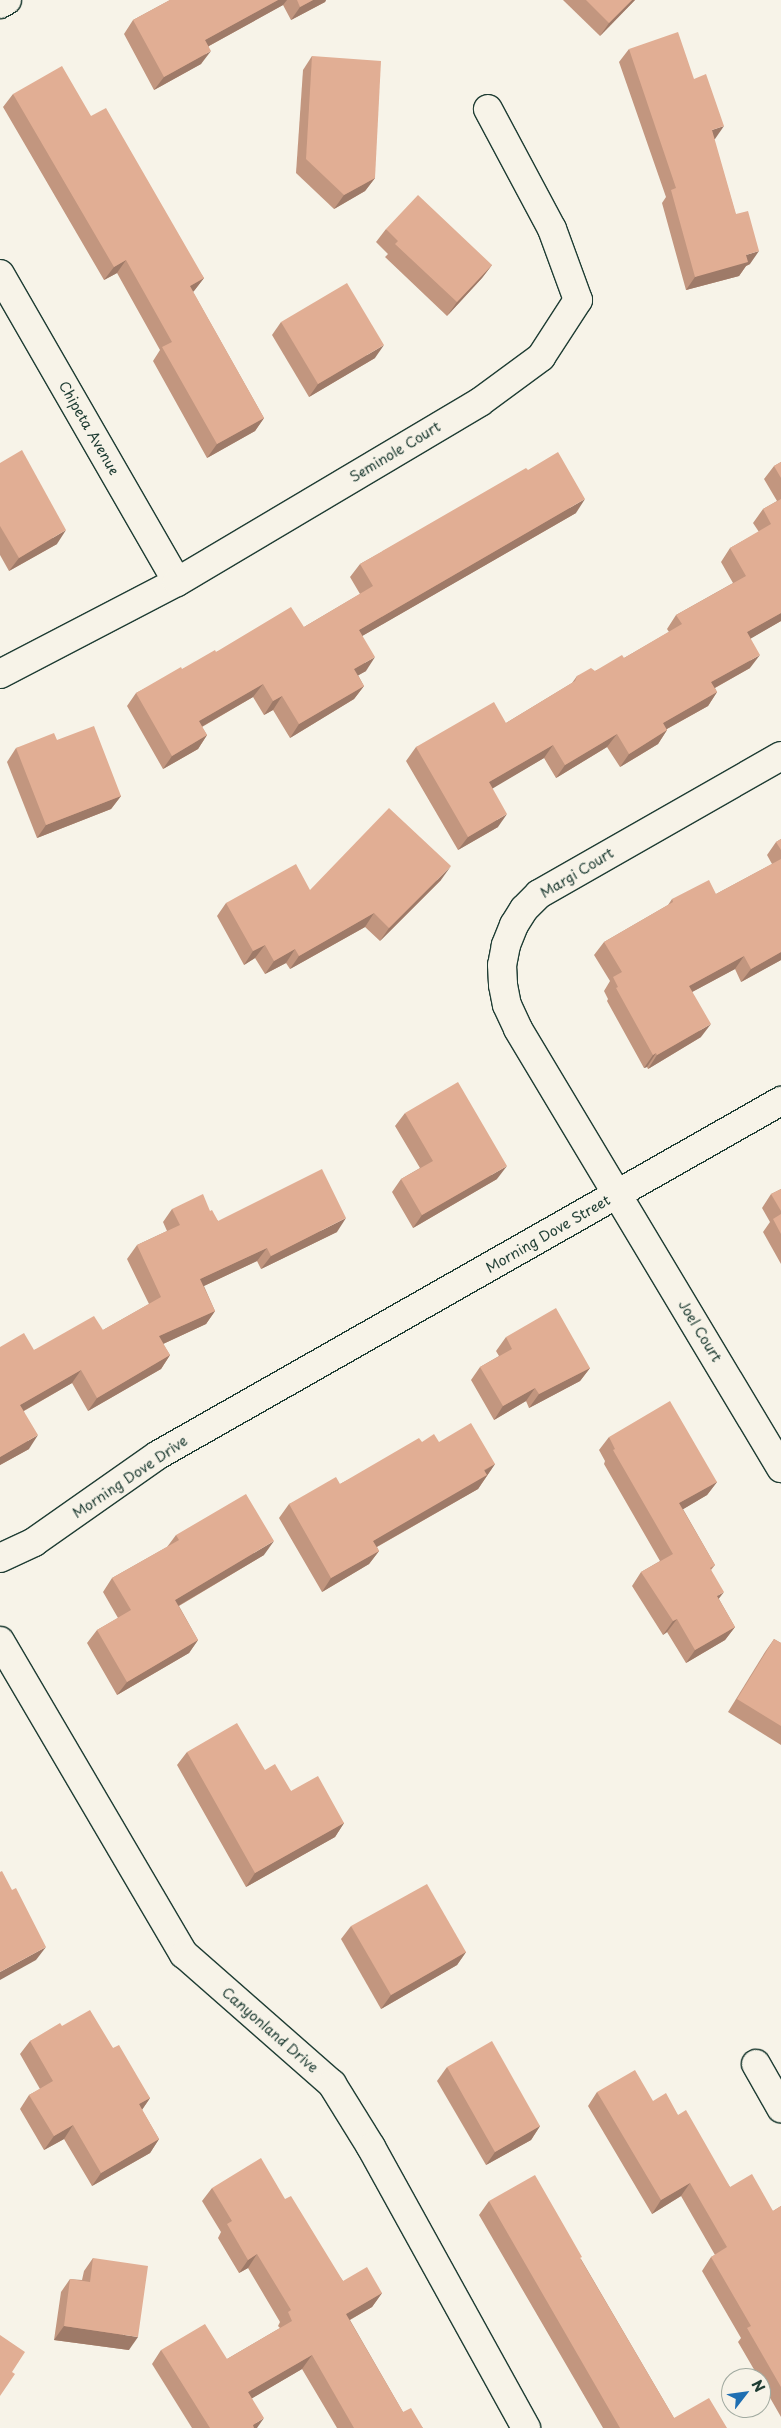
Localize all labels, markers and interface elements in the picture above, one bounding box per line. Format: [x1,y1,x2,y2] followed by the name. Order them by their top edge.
[55,378,123,478] street label: Chipeta Avenue
[346,418,444,486] street label: Seminole Court
[537,844,617,902] street label: Margi Court
[483,1192,613,1276] street label: Morning Dove Street
[675,1297,725,1365] street label: Joel Court
[69,1432,191,1522] street label: Morning Dove Drive
[218,1984,322,2076] street label: Canyonland Drive
[721,2368,771,2418] north arrow
[747,2376,770,2396] text: N

